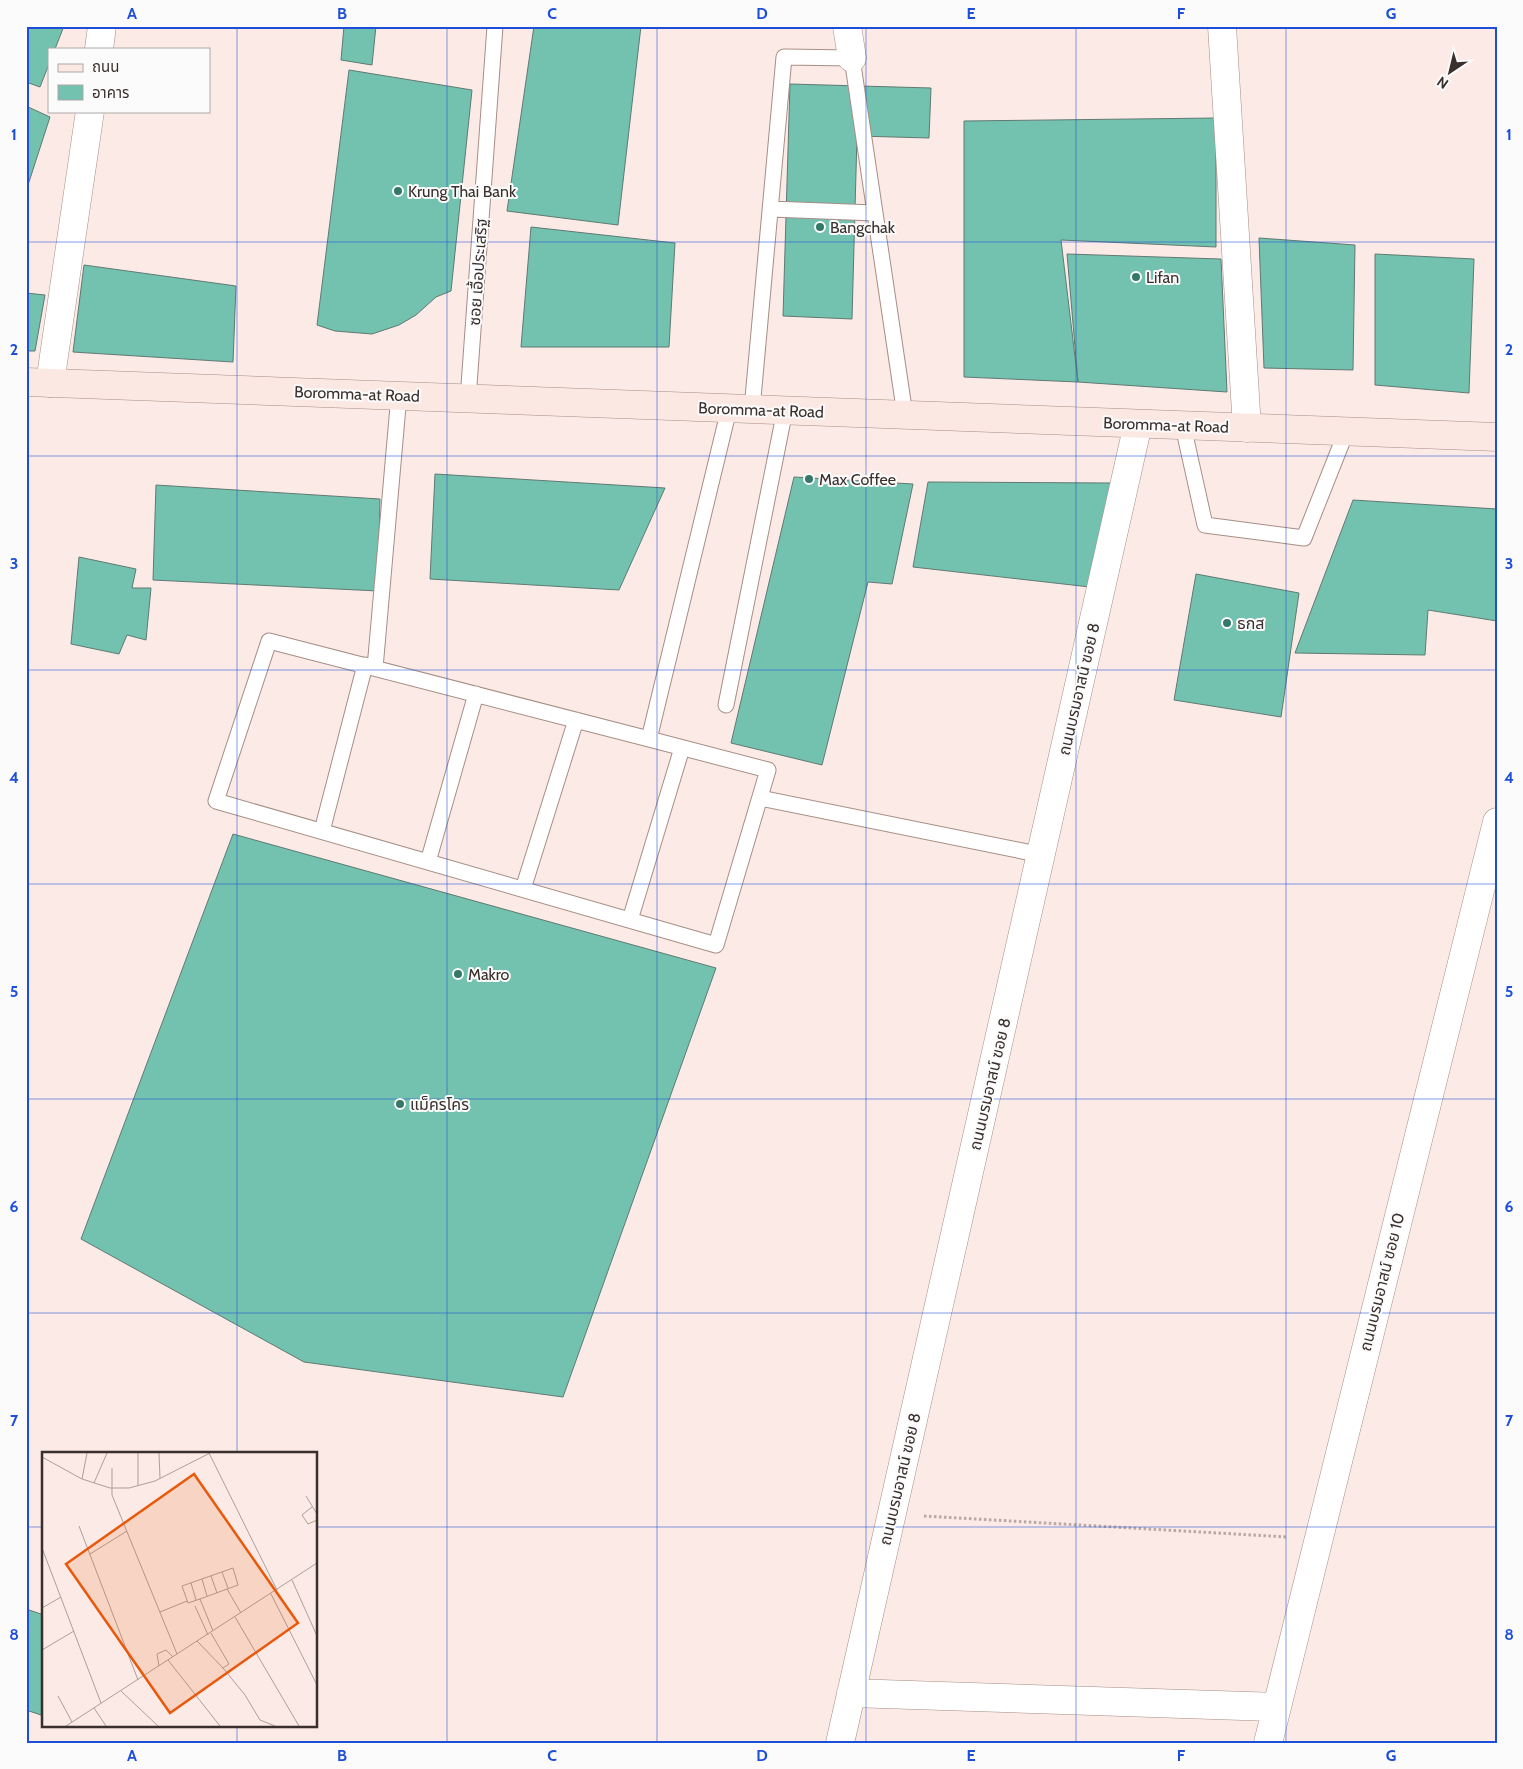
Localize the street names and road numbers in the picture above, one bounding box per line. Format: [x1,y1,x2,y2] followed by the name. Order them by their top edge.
[463,217,491,326] street label: ซอย เอื้อประเสริฐ
[294,382,420,406] street label: Boromma-at Road
[698,398,824,422] street label: Boromma-at Road
[1103,413,1229,437] street label: Boromma-at Road
[1054,621,1104,757] street label: ถนนบรมอาสน์ ฃอย 8
[965,1016,1015,1152] street label: ถนนบรมอาสน์ ฃอย 8
[1356,1211,1408,1353] street label: ถนนบรมอาสน์ ฃอย 10
[875,1411,925,1547] street label: ถนนบรมอาสน์ ฃอย 8

